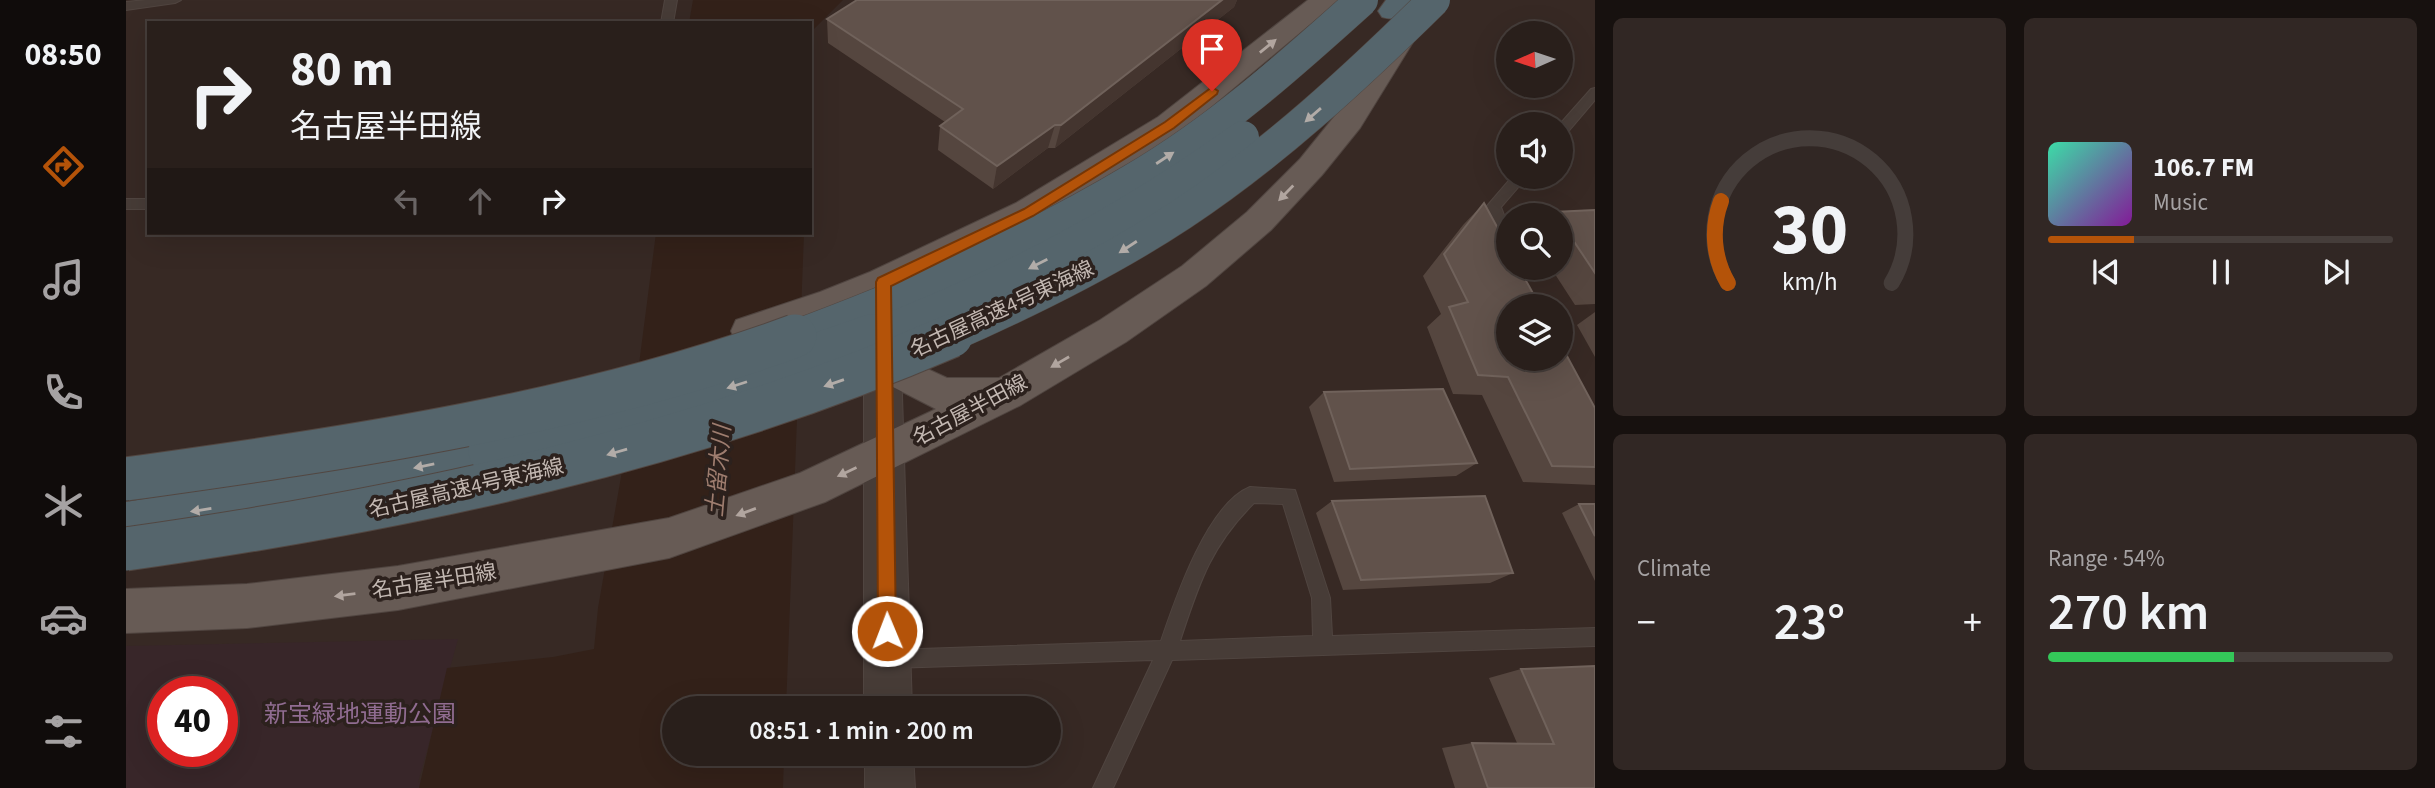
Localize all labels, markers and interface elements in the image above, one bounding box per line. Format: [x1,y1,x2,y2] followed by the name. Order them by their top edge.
[1182,19,1242,91] pin
[1496,21,1573,98] north arrow
[1496,21,1573,371] map controls
[1193,30,1231,68] icon: arrive
[24,32,102,78] text: 08:50
[290,35,394,105] text: 80 m
[1259,38,1277,53] one-way arrow
[175,49,266,140] icon: right
[290,104,482,150] text: 名古屋半田線
[1305,106,1322,122] one-way arrow
[1496,112,1573,189] button: sound
[39,142,88,191] icon: directions
[2153,149,2254,186] text: 106.7 FM
[1156,152,1175,165] one-way arrow
[1771,178,1848,282] text: 30
[388,182,426,220] icon: left
[461,182,499,220] icon: ahead
[534,182,572,220] icon: right
[1278,184,1294,201] one-way arrow
[2153,186,2208,219] text: Music
[1496,203,1573,280] button: search
[1119,240,1138,253] one-way arrow
[905,253,1099,365] street label: 名古屋高速4号東海線
[2087,253,2125,291] icon: previous
[2202,253,2240,291] icon: pause
[2317,253,2355,291] icon: next
[39,255,88,304] icon: music
[1028,257,1048,269] one-way arrow
[1782,264,1837,300] text: km/h
[1496,294,1573,371] button: layers
[1051,355,1070,368] one-way arrow
[907,367,1033,453] street label: 名古屋半田線
[39,368,88,417] icon: phone
[823,378,844,389] one-way arrow
[726,380,747,391] one-way arrow
[698,421,739,518] water label: 土留木川
[606,448,627,458] one-way arrow
[365,451,567,525] street label: 名古屋高速4号東海線
[413,461,435,472] one-way arrow
[837,466,857,478] one-way arrow
[39,481,88,530] icon: climate
[189,505,211,516] one-way arrow
[735,507,756,518] one-way arrow
[2048,542,2165,575] text: Range · 54%
[1637,552,1711,585] text: Climate
[369,556,499,606] street label: 名古屋半田線
[2048,576,2209,650] text: 270 km
[1774,586,1845,660] text: 23°
[334,589,356,600] one-way arrow
[39,594,88,643] icon: car
[850,594,924,668] position arrow
[1637,596,1656,650] text: −
[1963,596,1982,650] text: +
[147,676,238,767] speed limit sign: 40
[264,697,456,732] park label: 新宝緑地運動公園
[39,707,88,756] icon: filters
[749,712,974,749] text: 08:51 · 1 min · 200 m

